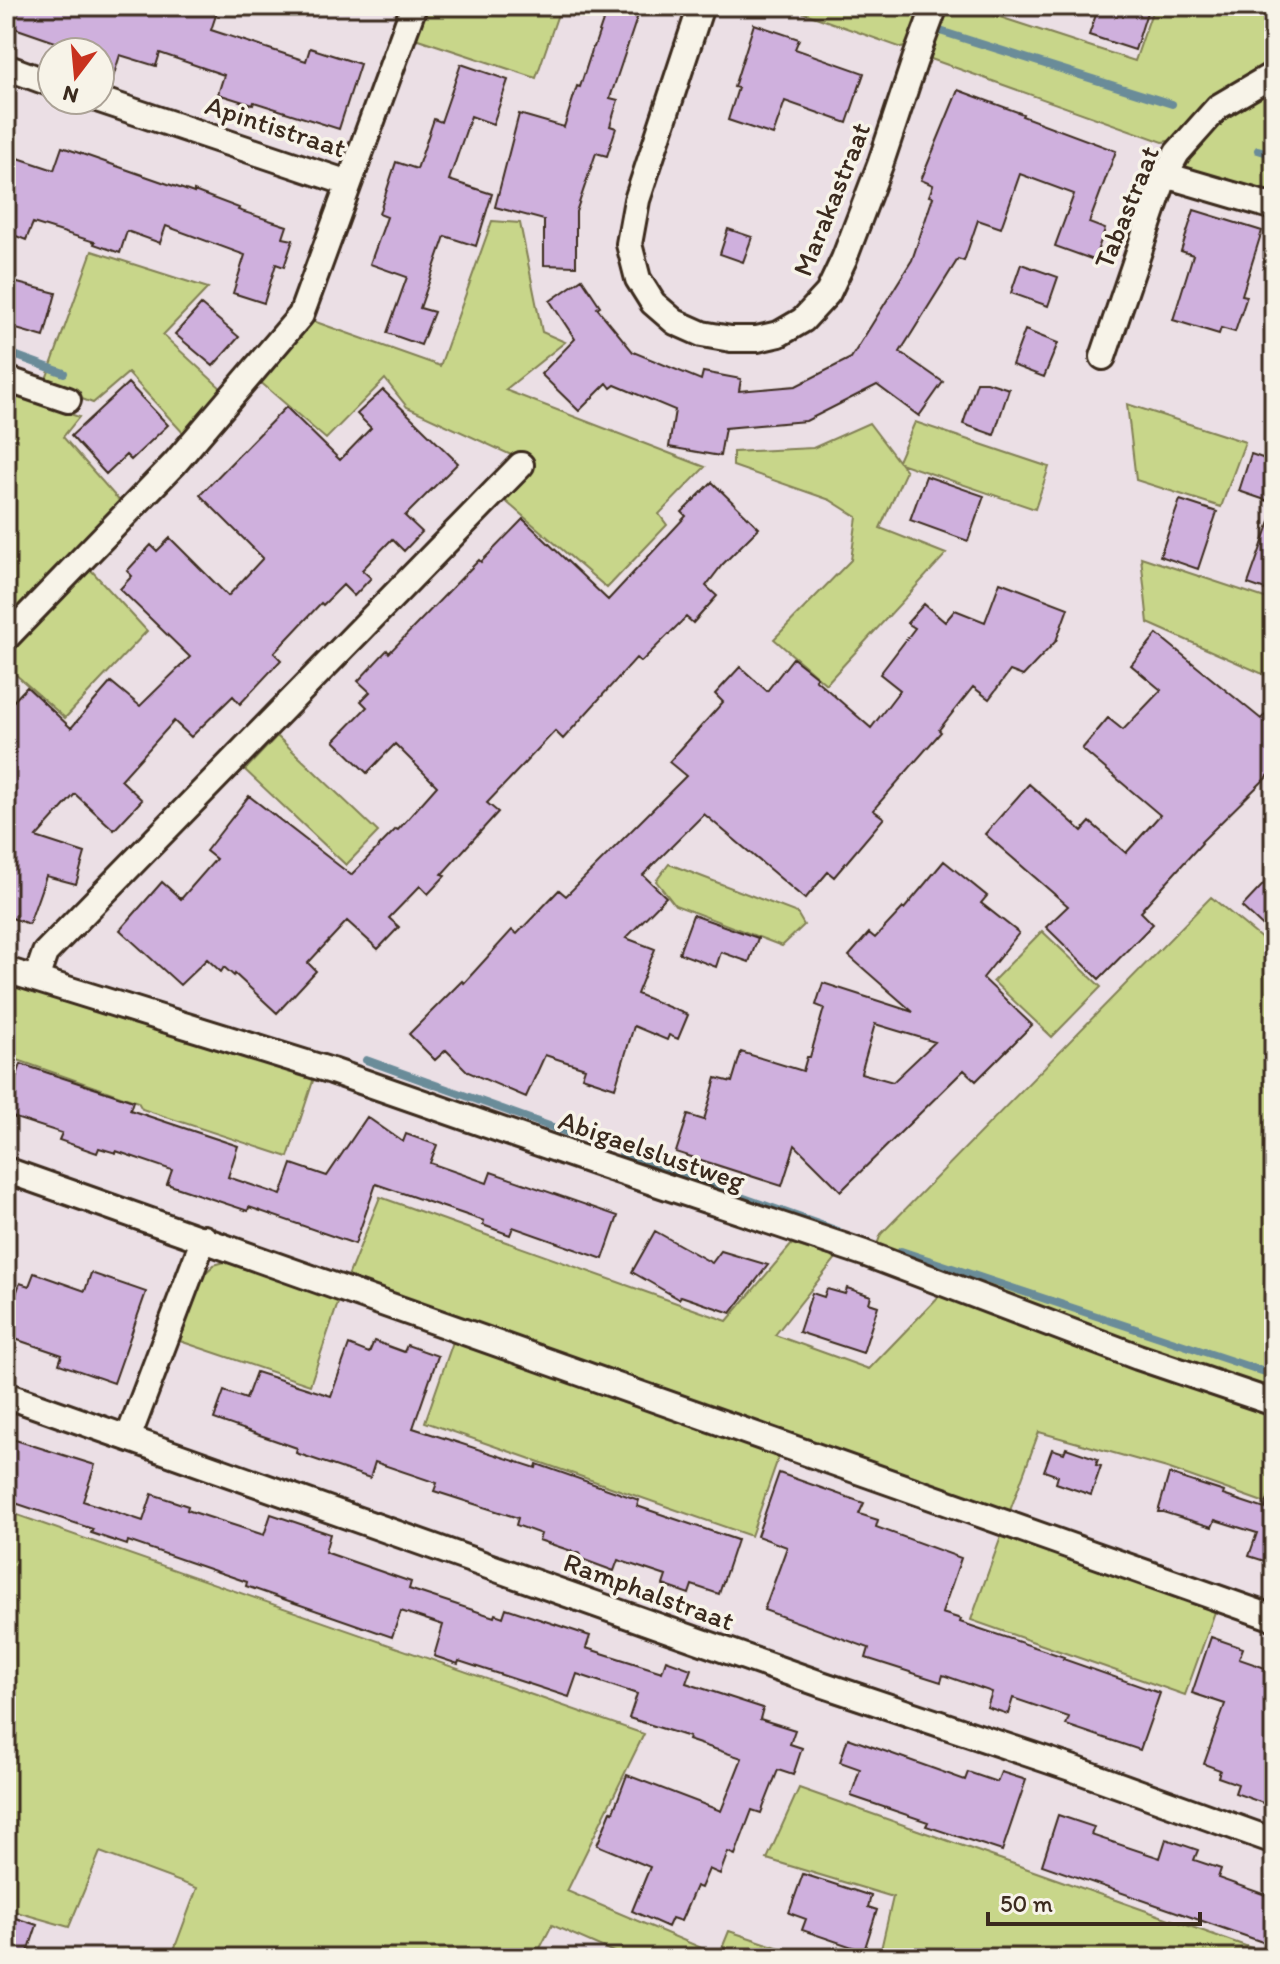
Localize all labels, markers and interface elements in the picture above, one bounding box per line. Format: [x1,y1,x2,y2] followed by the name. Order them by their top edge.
[36,36,116,116] north arrow
[60,80,81,110] text: N
[201,87,351,165] street label: Apintistraat
[785,117,877,281] street label: Marakastraat
[1086,141,1166,273] street label: Tabastraat
[554,1102,750,1198] street label: Abigaelslustweg
[559,1544,739,1638] street label: Ramphalstraat
[988,1876,1200,1926] scale bar
[1000,1889,1053,1918] text: 50 m

